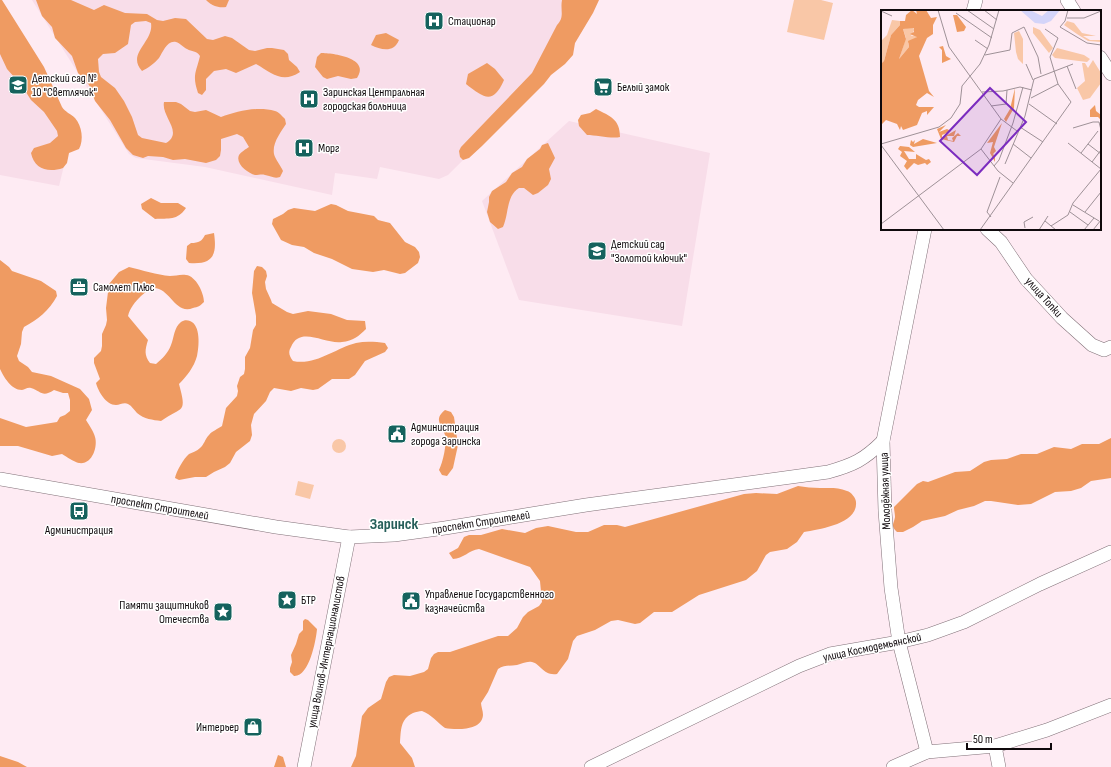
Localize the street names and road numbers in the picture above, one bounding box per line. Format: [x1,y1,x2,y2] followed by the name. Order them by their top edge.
[1022,274,1066,321] street label: улица Топки
[877,452,894,530] street label: Молодёжная улица
[110,492,210,523] street label: проспект Строителей
[431,507,531,538] street label: проспект Строителей
[304,575,349,729] street label: улица Воинов-Интернационалистов
[821,630,923,665] street label: улица Космодемьянской

